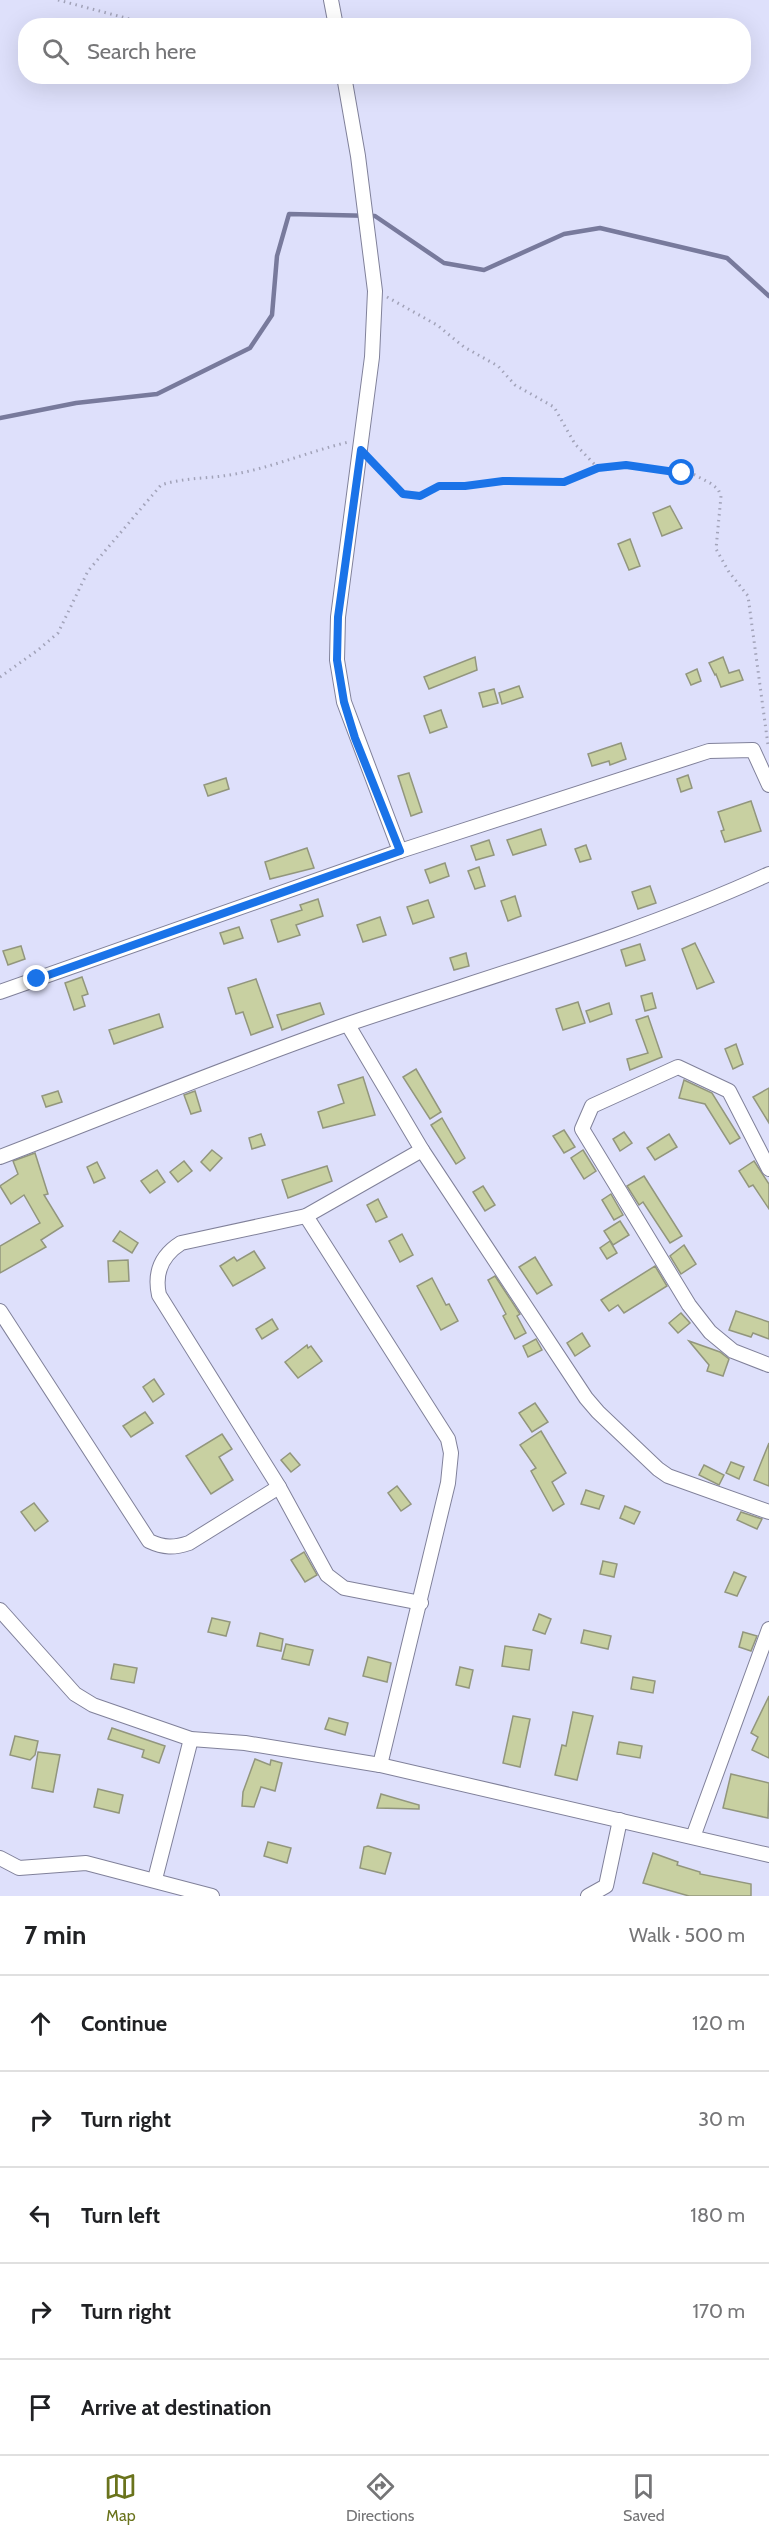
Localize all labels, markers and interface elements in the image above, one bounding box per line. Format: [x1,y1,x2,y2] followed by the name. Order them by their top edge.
[18,18,751,84] search box
[39,35,72,68] icon: search
[87,38,196,65] text: Search here
[668,459,694,485] route start
[23,965,49,991] route end
[24,1919,86,1951] text: 7 min
[629,1923,745,1947] text: Walk · 500 m
[24,2007,57,2040] icon: ahead
[81,2010,167,2037] text: Continue
[692,2011,745,2035] text: 120 m
[24,2103,57,2136] icon: right
[81,2106,171,2133] text: Turn right
[698,2107,745,2131] text: 30 m
[24,2199,57,2232] icon: left
[81,2202,160,2229] text: Turn left
[690,2203,745,2227] text: 180 m
[24,2295,57,2328] icon: right
[81,2298,171,2325] text: Turn right
[693,2299,745,2323] text: 170 m
[24,2391,57,2424] icon: arrive
[81,2394,271,2421] text: Arrive at destination
[104,2470,137,2525] tab: Map
[346,2470,414,2525] tab: Directions
[623,2470,665,2525] tab: Saved

